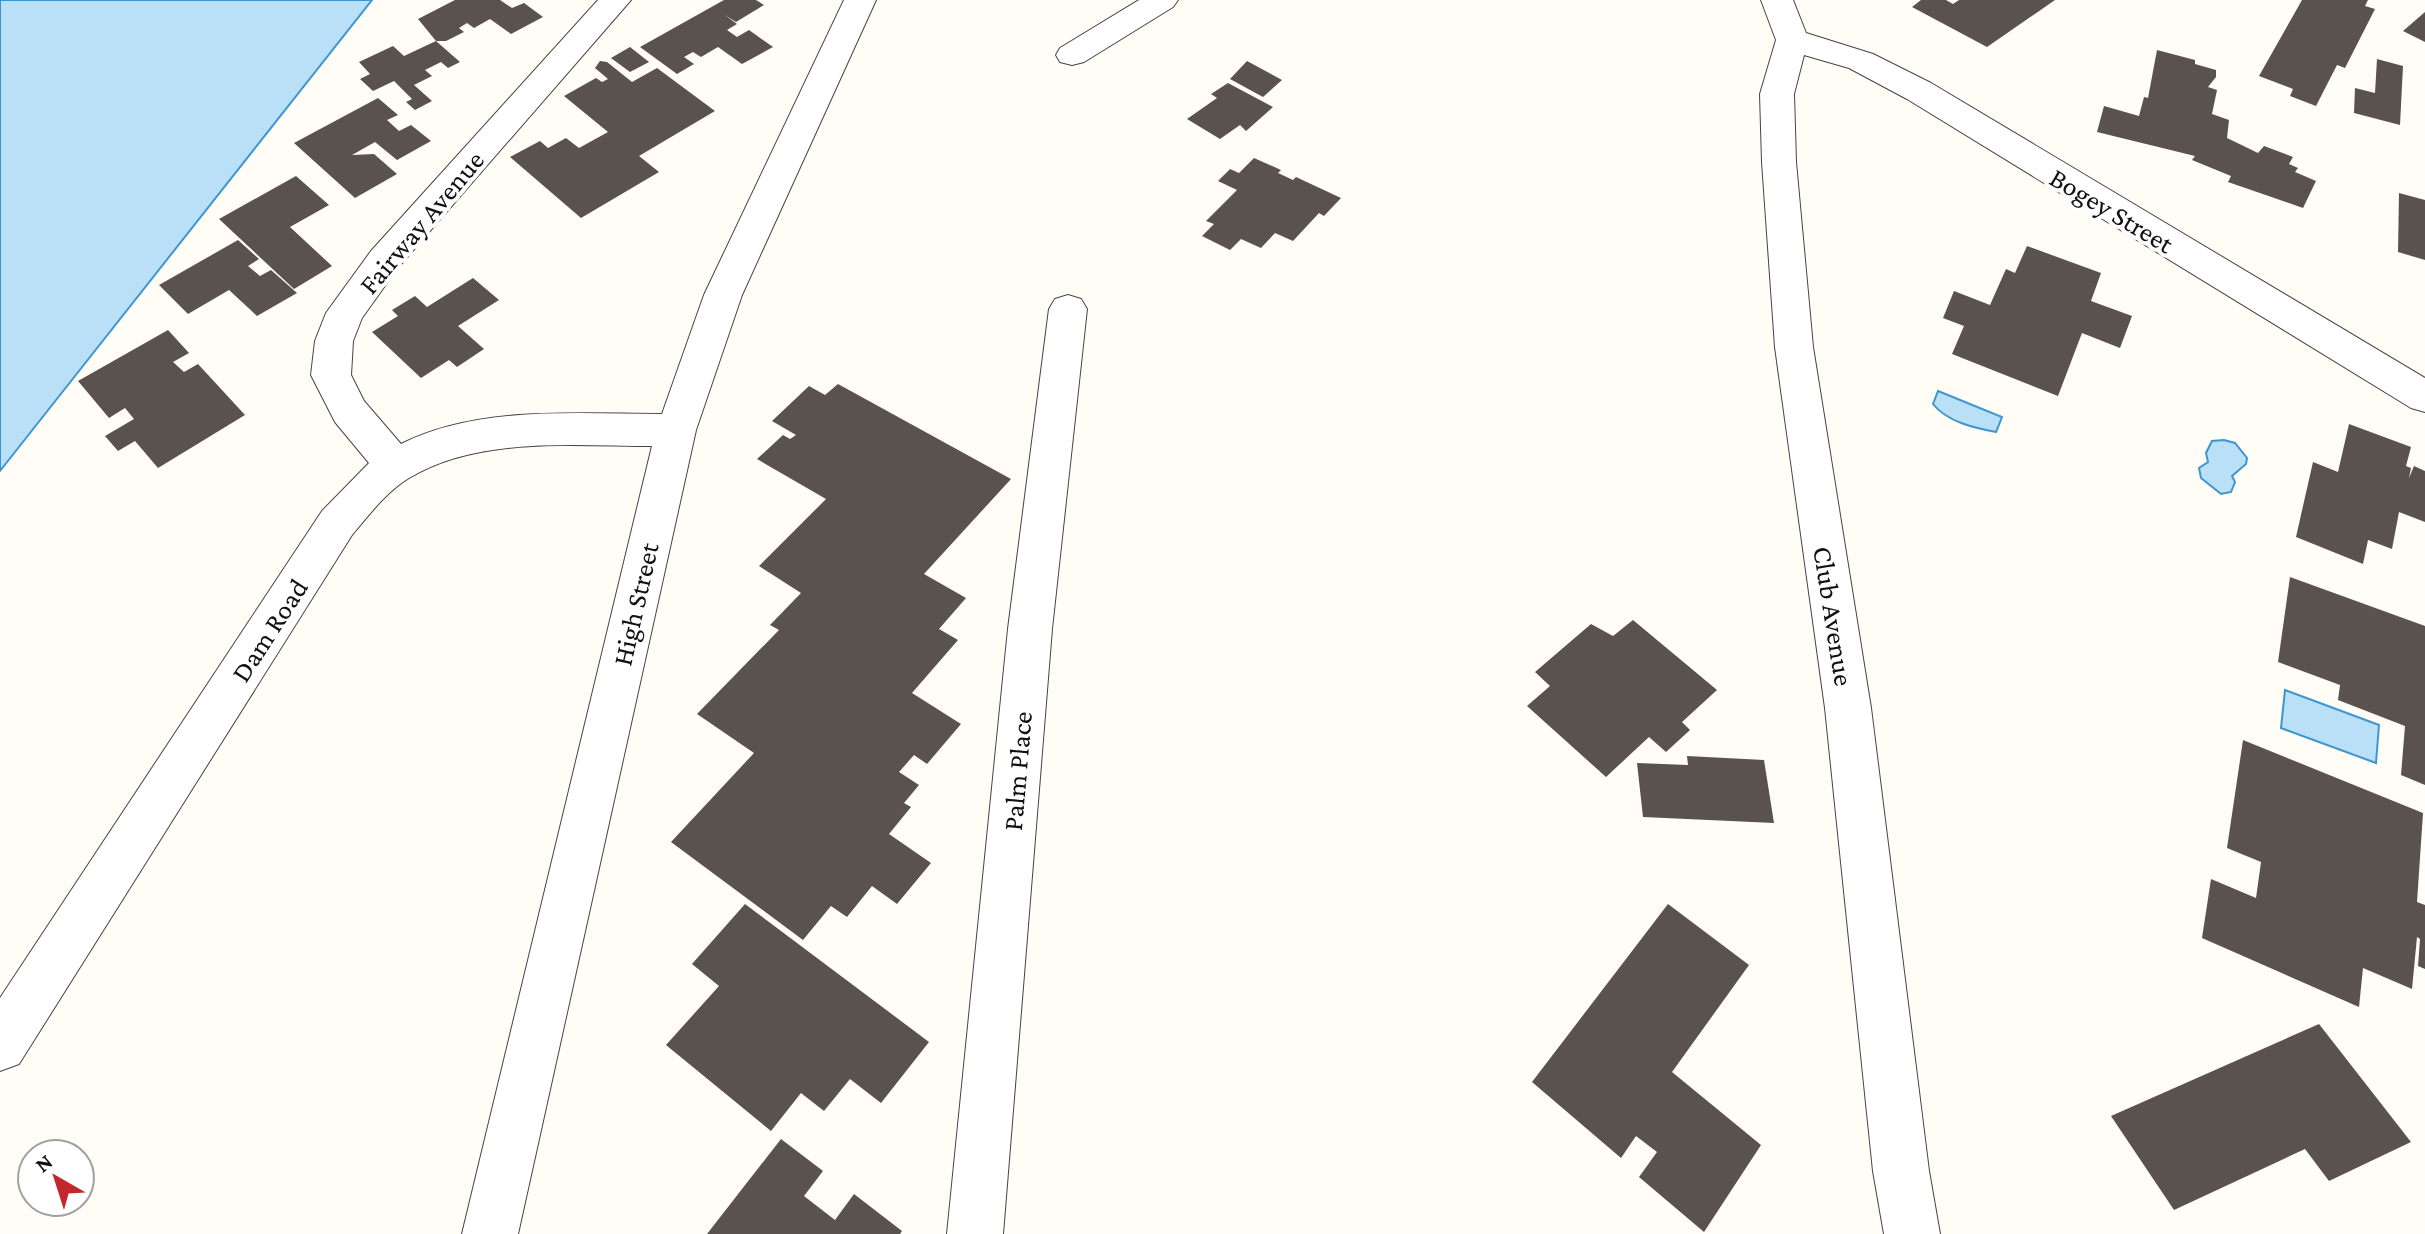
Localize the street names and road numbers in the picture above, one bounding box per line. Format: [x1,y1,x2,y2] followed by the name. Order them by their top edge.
[353,144,490,300] street label: Fairway Avenue
[2044,161,2180,260] street label: Bogey Street
[606,539,665,669] street label: High Street
[1807,544,1860,688] street label: Club Avenue
[225,573,314,687] street label: Dam Road
[997,710,1038,832] street label: Palm Place

